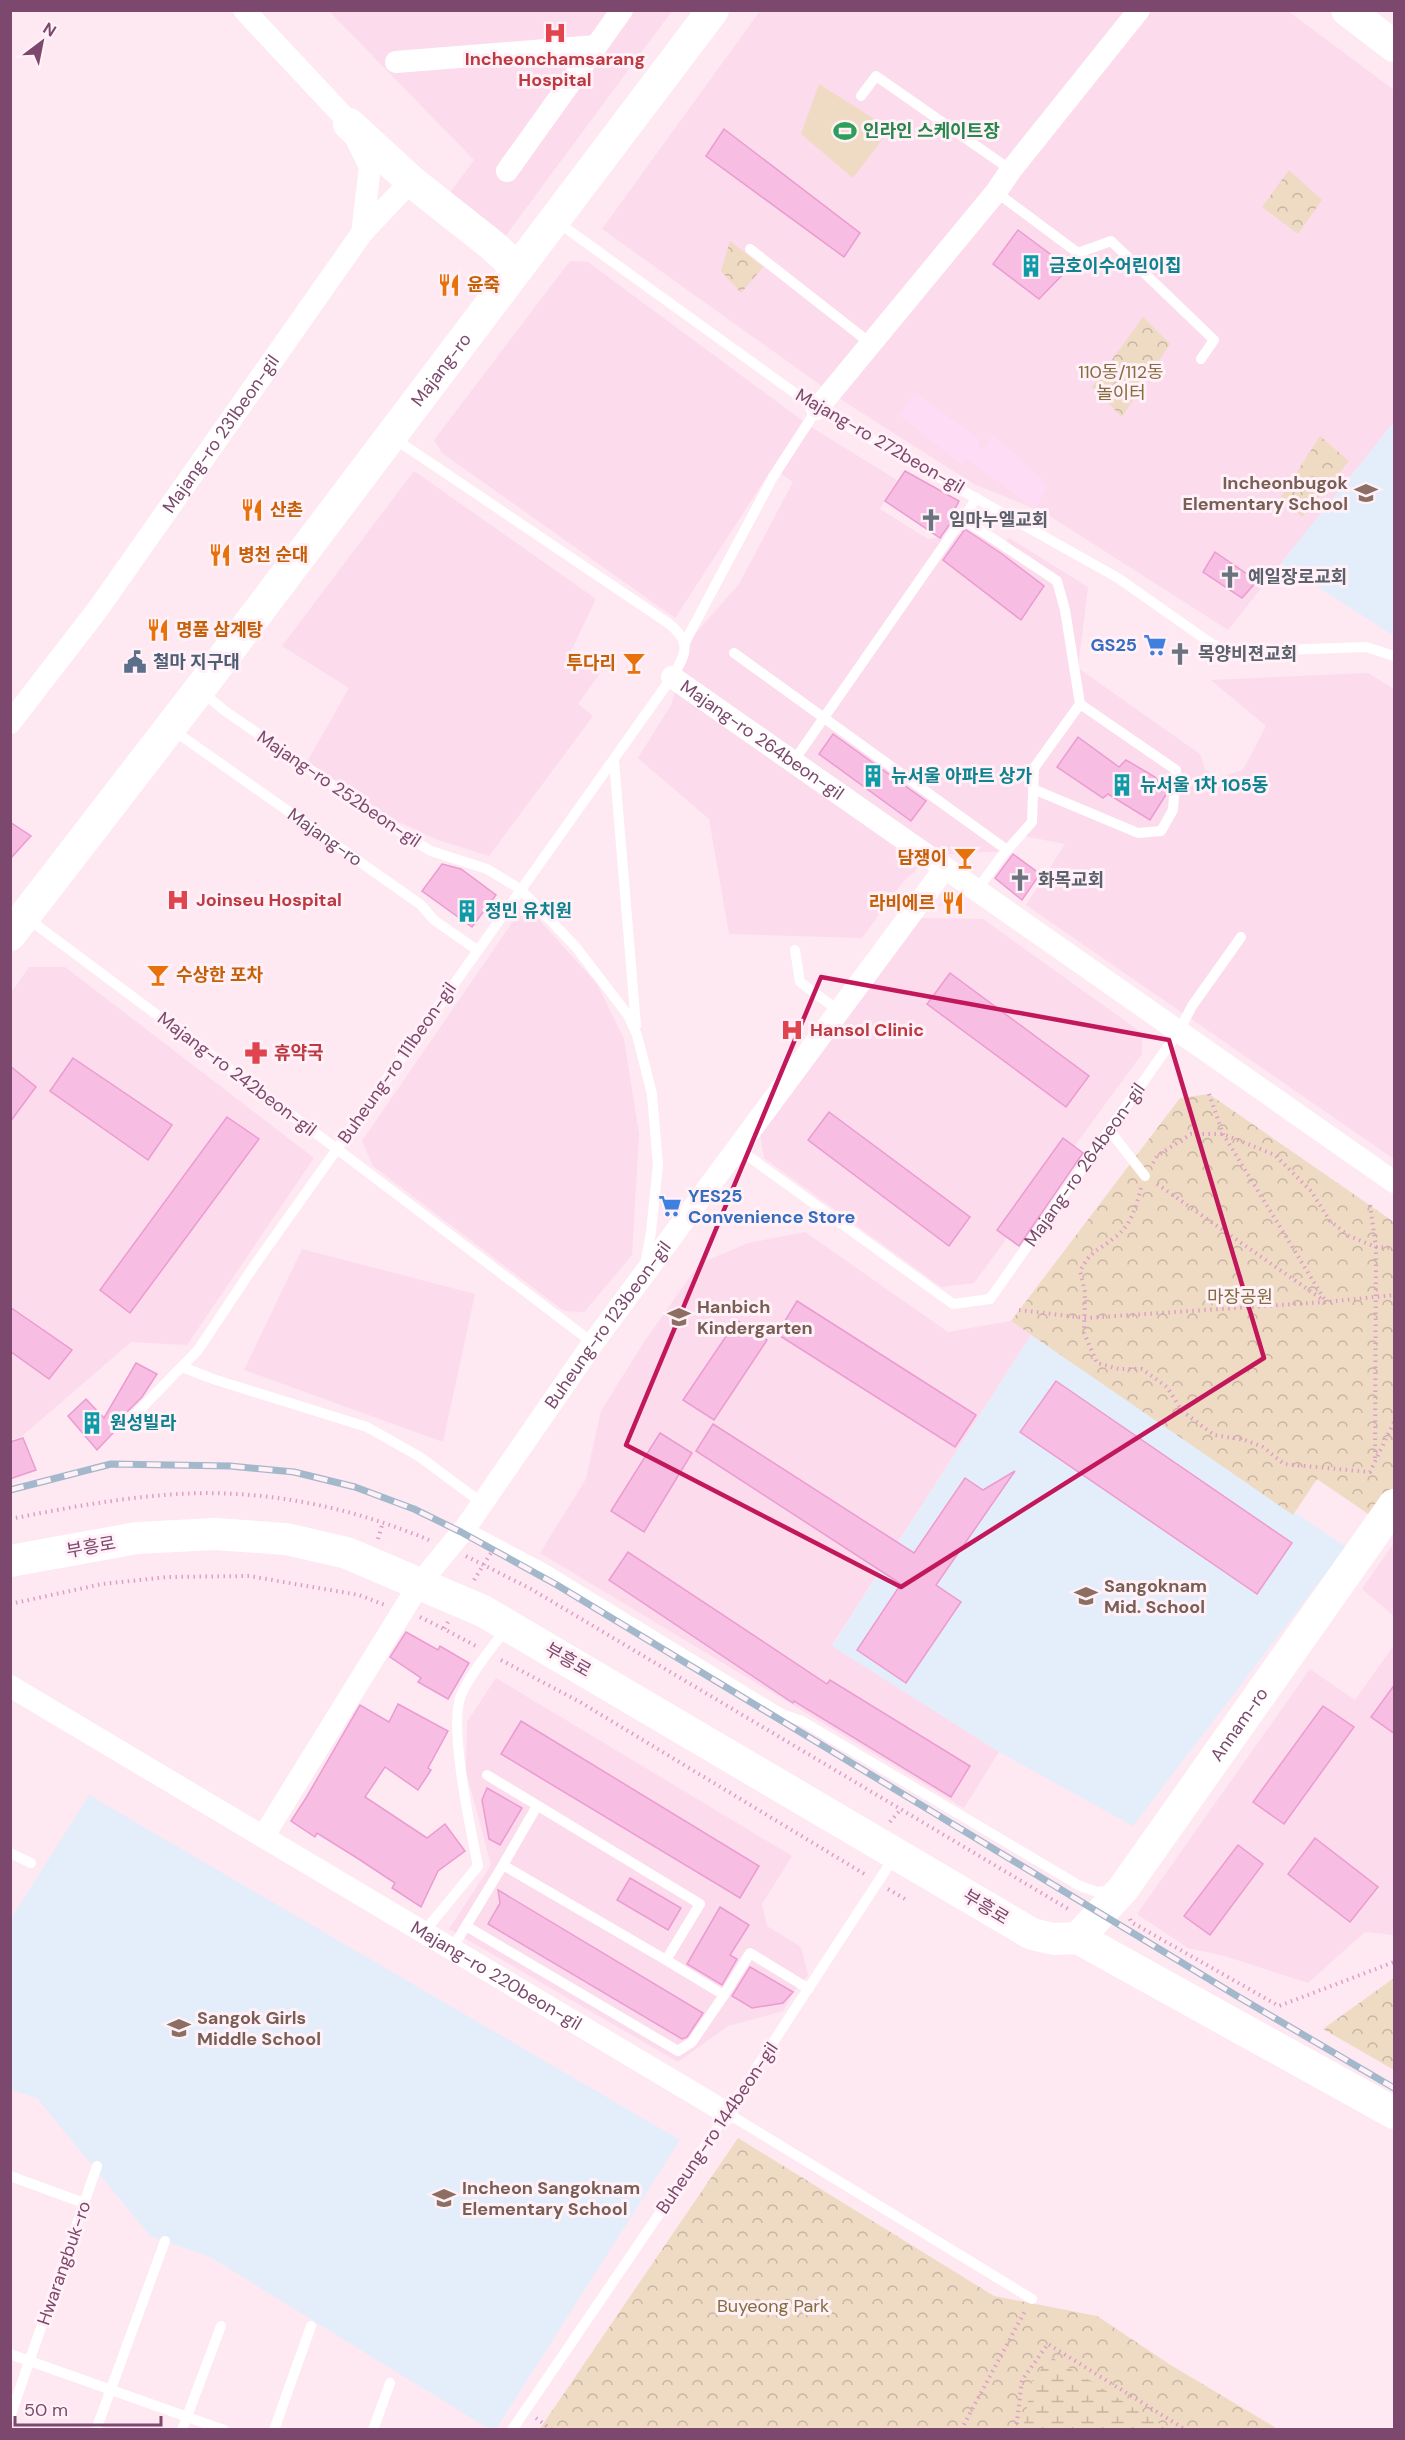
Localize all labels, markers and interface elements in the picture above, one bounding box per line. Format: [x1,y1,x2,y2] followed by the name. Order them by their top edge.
[12,12,72,72] north arrow
[39,18,60,42] text: N
[542,20,568,46] hospital icon: Incheonchamsarang Hospital
[465,47,645,92] place label: Incheonchamsarang Hospital
[832,118,858,144] sports icon: 인라인 스케이트장
[863,119,1000,143] place label: 인라인 스케이트장
[1018,253,1044,279] building icon: 금호이수어린이집
[1049,254,1181,278] place label: 금호이수어린이집
[436,272,462,298] restaurant icon: 윤죽
[467,273,500,297] place label: 윤죽
[406,328,477,411] street label: Majang-ro
[157,350,285,518] street label: Majang-ro 231beon-gil
[1078,360,1164,405] park label: 110동/112동 놀이터
[791,383,969,499] street label: Majang-ro 272beon-gil
[1182,471,1349,516] place label: Incheonbugok Elementary School
[1353,480,1379,506] school or university icon: Incheonbugok Elementary School
[239,497,265,523] restaurant icon: 산촌
[270,498,303,522] place label: 산촌
[918,507,944,533] church icon: 임마누엘교회
[949,508,1048,532] place label: 임마누엘교회
[207,542,233,568] restaurant icon: 병천 순대
[238,543,308,567] place label: 병천 순대
[1217,564,1243,590] church icon: 예일장로교회
[1248,565,1347,589] place label: 예일장로교회
[145,617,171,643] restaurant icon: 명품 삼계탕
[176,618,263,642] place label: 명품 삼계탕
[1142,632,1168,658] supermarket icon: GS25
[1091,633,1137,657] place label: GS25
[1167,641,1193,667] church icon: 목양비젼교회
[1198,642,1297,666] place label: 목양비젼교회
[122,649,148,675] public building icon: 철마 지구대
[153,650,240,674] place label: 철마 지구대
[621,650,647,676] bar icon: 투다리
[566,651,616,675] place label: 투다리
[676,675,849,806] street label: Majang-ro 264beon-gil
[253,726,425,852] street label: Majang-ro 252beon-gil
[860,763,886,789] building icon: 뉴서울 아파트 상가
[891,764,1032,788] place label: 뉴서울 아파트 상가
[1109,772,1135,798] building icon: 뉴서울 1차 105동
[1140,773,1268,797] place label: 뉴서울 1차 105동
[283,803,367,871] street label: Majang-ro
[952,845,978,871] bar icon: 담쟁이
[897,846,947,870] place label: 담쟁이
[1007,867,1033,893] church icon: 화목교회
[1038,868,1104,892] place label: 화목교회
[165,887,191,913] hospital icon: Joinseu Hospital
[196,888,342,912] place label: Joinseu Hospital
[940,890,966,916] restaurant icon: 라비에르
[869,891,935,915] place label: 라비에르
[454,898,480,924] building icon: 정민 유치원
[485,899,572,923] place label: 정민 유치원
[145,962,171,988] bar icon: 수상한 포차
[176,963,263,987] place label: 수상한 포차
[332,978,462,1148] street label: Buheung-ro 111beon-gil
[153,1006,321,1142] street label: Majang-ro 242beon-gil
[779,1017,805,1043] hospital icon: Hansol Clinic
[810,1018,924,1042] place label: Hansol Clinic
[243,1040,269,1066] pharmacy icon: 휴약국
[274,1041,324,1065] place label: 휴약국
[1019,1078,1150,1251] street label: Majang-ro 264beon-gil
[688,1184,855,1229] place label: YES25 Convenience Store
[657,1193,683,1219] supermarket icon: YES25 Convenience Store
[539,1236,676,1413] street label: Buheung-ro 123beon-gil
[1207,1285,1273,1309] park label: 마장공원
[697,1295,813,1340] place label: Hanbich Kindergarten
[666,1304,692,1330] school or university icon: Hanbich Kindergarten
[79,1410,105,1436] building icon: 원성빌라
[110,1411,177,1435] place label: 원성빌라
[64,1531,118,1563] street label: 부흥로
[1104,1574,1207,1619] place label: Sangoknam Mid. School
[1073,1583,1099,1609] school or university icon: Sangoknam Mid. School
[540,1637,596,1683] street label: 부흥로
[1205,1683,1274,1766] street label: Annam-ro
[959,1884,1013,1930] street label: 부흥로
[407,1916,586,2036] street label: Majang-ro 220beon-gil
[197,2006,321,2051] place label: Sangok Girls Middle School
[166,2015,192,2041] school or university icon: Sangok Girls Middle School
[651,2038,783,2218] street label: Buheung-ro 144beon-gil
[462,2176,640,2221] place label: Incheon Sangoknam Elementary School
[431,2185,457,2211] school or university icon: Incheon Sangoknam Elementary School
[32,2198,96,2328] street label: Hwarangbuk-ro
[717,2294,829,2318] park label: Buyeong Park
[15,2389,160,2427] scale bar
[24,2398,68,2422] text: 50 m

